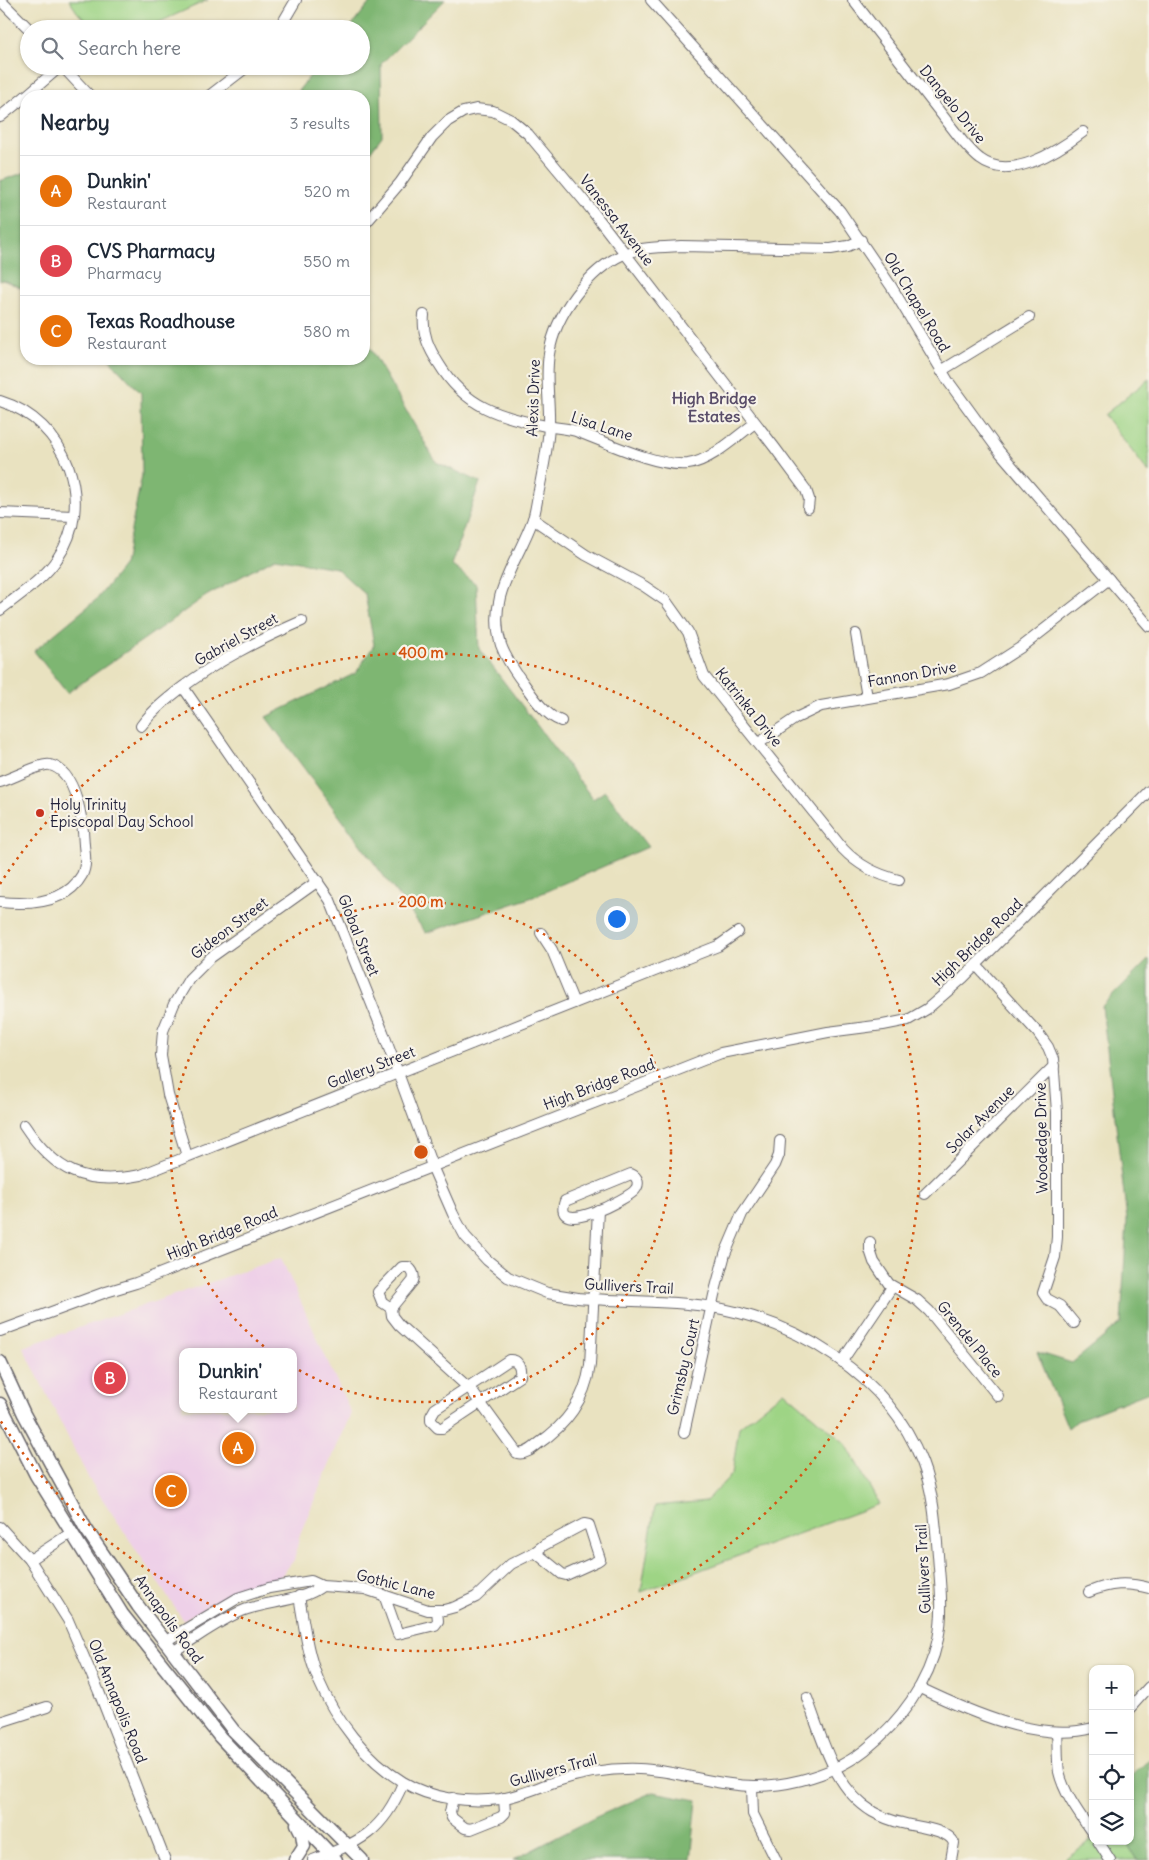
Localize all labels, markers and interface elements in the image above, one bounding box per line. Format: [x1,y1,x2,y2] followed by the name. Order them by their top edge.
[20,20,370,75] search box
[38,34,66,62] icon: search
[78,36,181,60] text: Search here
[916,61,990,147] street label: Dangelo Drive
[40,109,110,136] text: Nearby
[290,113,350,133] text: 3 results
[87,169,151,193] text: Dunkin'
[576,171,658,269] street label: Vanessa Avenue
[51,181,61,201] text: A
[304,181,350,201] text: 520 m
[87,193,167,213] text: Restaurant
[87,239,215,263] text: CVS Pharmacy
[880,249,954,356] street label: Old Chapel Road
[51,251,61,271] text: B
[303,251,350,271] text: 550 m
[87,263,162,283] text: Pharmacy
[87,309,235,333] text: Texas Roadhouse
[51,321,61,341] text: C
[303,321,350,341] text: 580 m
[87,333,167,353] text: Restaurant
[522,359,544,437] street label: Alexis Drive
[672,388,757,426] district label: High Bridge Estates
[569,407,635,445] street label: Lisa Lane
[191,608,281,670] street label: Gabriel Street
[398,643,444,662] text: 400 m
[866,657,958,691] street label: Fannon Drive
[711,664,787,750] street label: Katrinka Drive
[50,795,194,831] place label: Holy Trinity Episcopal Day School
[34,807,46,819] marker: Holy Trinity Episcopal Day School
[334,891,384,979] street label: Global Street
[399,892,443,911] text: 200 m
[187,893,271,963] street label: Gideon Street
[928,894,1026,990] street label: High Bridge Road
[604,906,630,932] your location
[324,1042,418,1092] street label: Gallery Street
[540,1054,658,1114] street label: High Bridge Road
[942,1081,1018,1157] street label: Solar Avenue
[1031,1082,1051,1194] street label: Woodedge Drive
[412,1143,430,1161] centre of rings
[164,1202,280,1264] street label: High Bridge Road
[584,1274,674,1298] street label: Gullivers Trail
[933,1297,1007,1381] street label: Grendel Place
[663,1317,703,1417] street label: Grimsby Court
[179,1348,297,1413] popup
[94,1359,126,1397] pin: B
[198,1359,262,1383] text: Dunkin'
[198,1383,278,1403] text: Restaurant
[222,1429,254,1467] pin: A
[155,1472,187,1510] pin: C
[911,1524,935,1614] street label: Gullivers Trail
[354,1565,438,1603] street label: Gothic Lane
[131,1571,208,1667] street label: Annapolis Road
[84,1636,152,1766] street label: Old Annapolis Road
[1089,1665,1134,1845] map controls
[1089,1665,1134,1710] button: +
[1089,1710,1134,1755] button: −
[507,1749,599,1791] street label: Gullivers Trail
[1089,1755,1134,1800] button: locate
[1089,1800,1134,1845] button: layers

